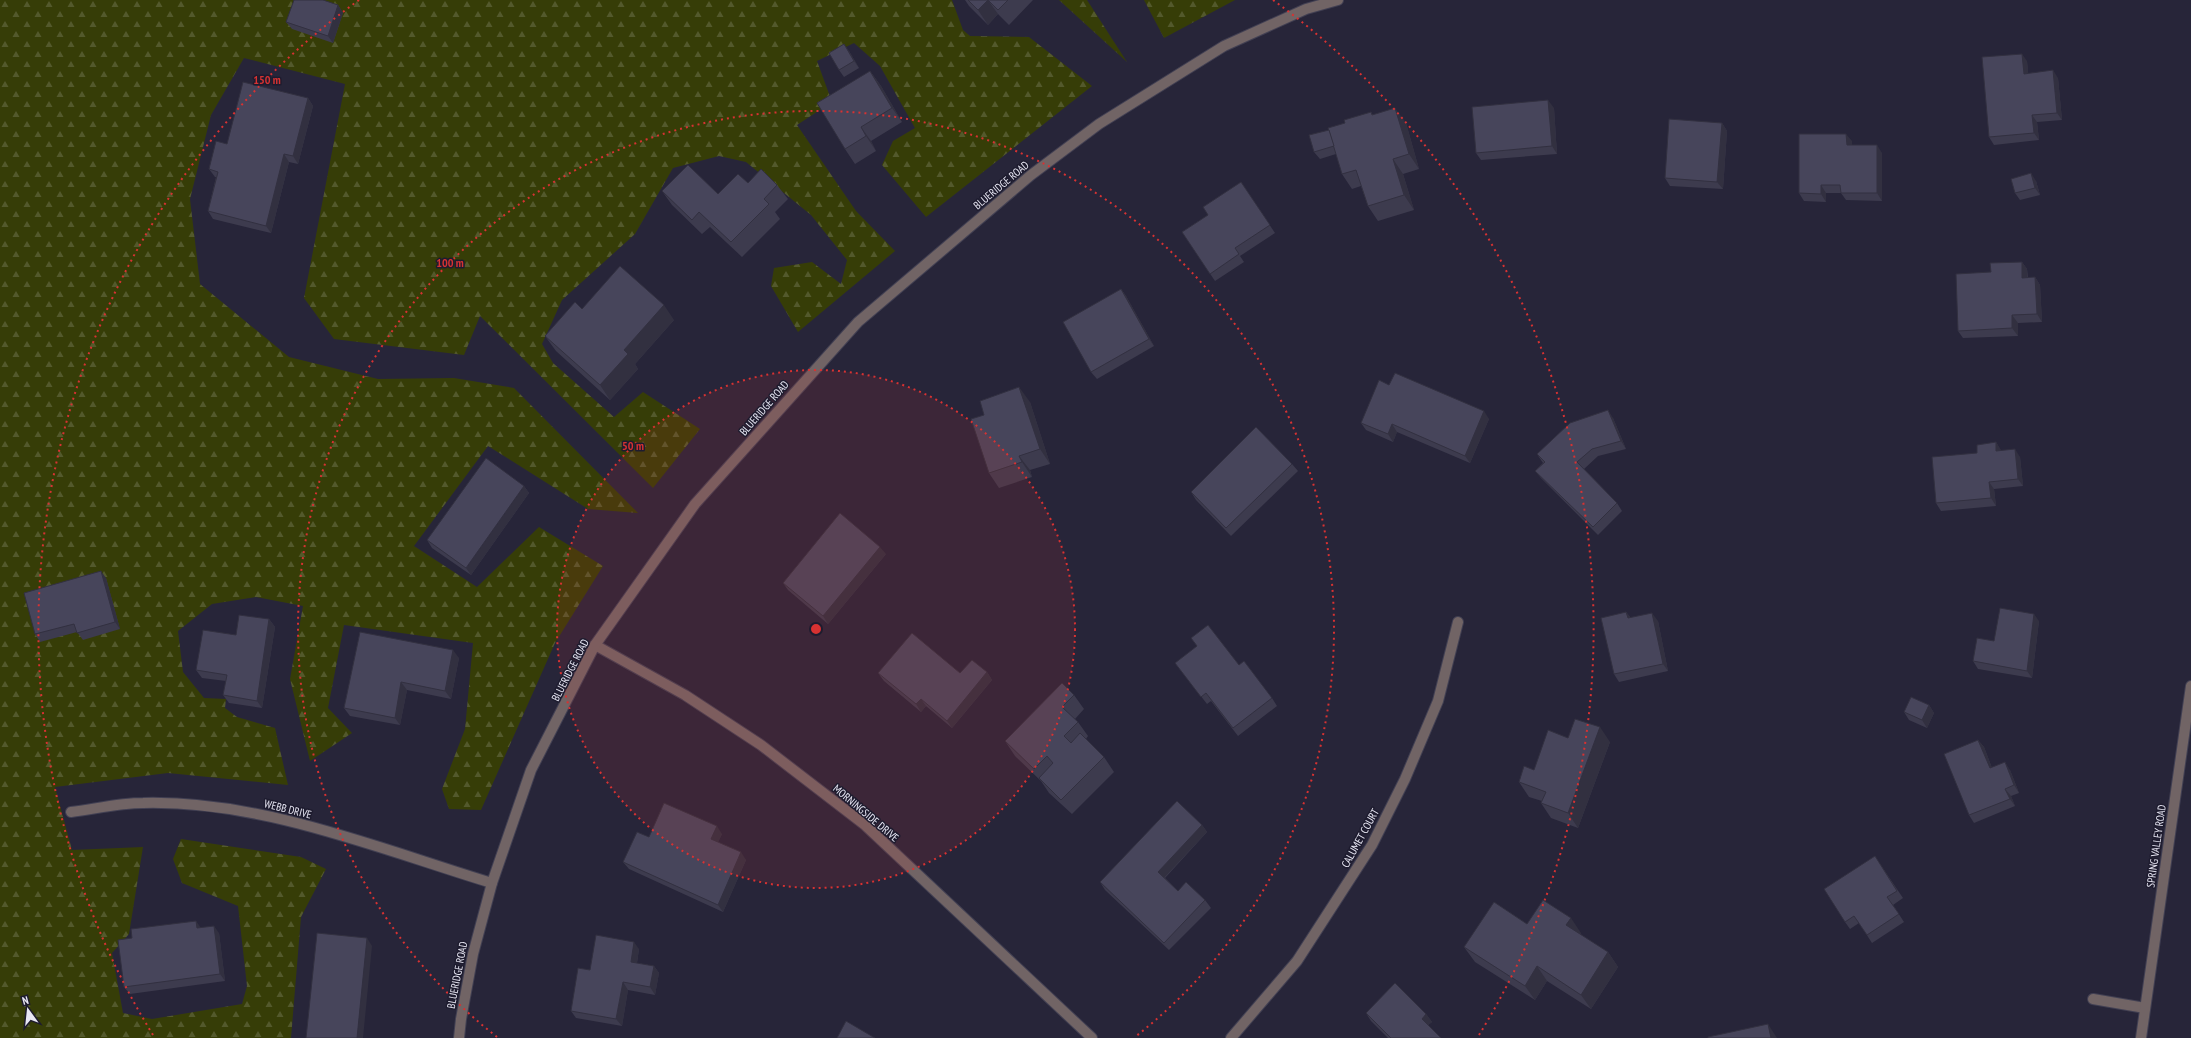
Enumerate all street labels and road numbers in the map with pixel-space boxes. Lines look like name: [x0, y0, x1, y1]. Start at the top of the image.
street label: BLUERIDGE ROAD: [970, 158, 1032, 212]
street label: BLUERIDGE ROAD: [736, 378, 792, 438]
street label: BLUERIDGE ROAD: [548, 636, 592, 703]
street label: MORNINGSIDE DRIVE: [830, 781, 902, 845]
street label: WEBB DRIVE: [263, 796, 313, 822]
street label: SPRING VALLEY ROAD: [2143, 803, 2169, 888]
street label: CALUMET COURT: [1338, 806, 1382, 870]
street label: BLUERIDGE ROAD: [444, 940, 470, 1010]

